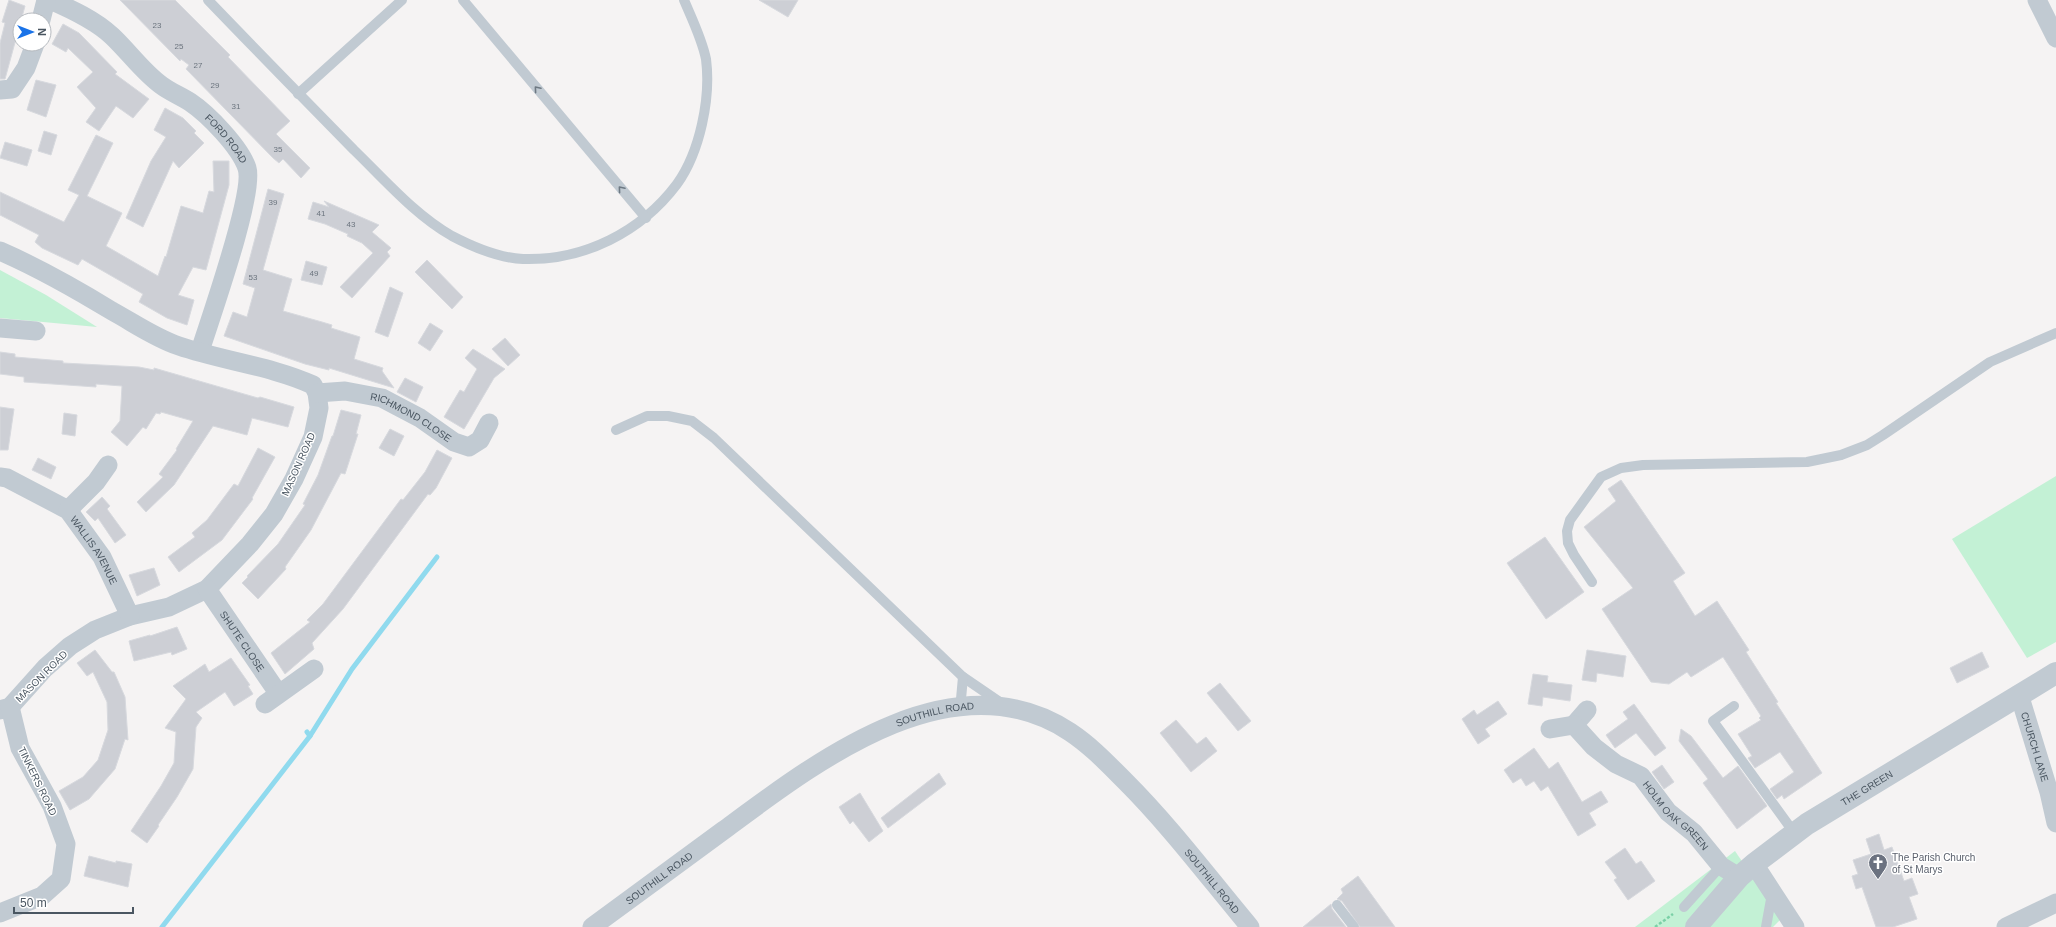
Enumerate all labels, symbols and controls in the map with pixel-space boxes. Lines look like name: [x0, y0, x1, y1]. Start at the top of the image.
north arrow: [12, 12, 52, 52]
house number: 23: [153, 21, 162, 30]
text: N: [36, 28, 48, 36]
house number: 25: [175, 42, 184, 51]
house number: 27: [194, 61, 203, 70]
house number: 29: [211, 81, 220, 90]
one-way arrow: [535, 86, 542, 93]
house number: 31: [232, 102, 241, 111]
street label: FORD ROAD: [203, 112, 249, 165]
house number: 35: [274, 145, 283, 154]
one-way arrow: [618, 186, 625, 193]
house number: 39: [269, 198, 278, 207]
house number: 41: [317, 209, 326, 218]
house number: 43: [347, 220, 356, 229]
house number: 49: [310, 269, 319, 278]
house number: 53: [249, 273, 258, 282]
street label: RICHMOND CLOSE: [369, 391, 454, 445]
street label: MASON ROAD: [280, 431, 317, 498]
street label: WALLIS AVENUE: [68, 514, 119, 587]
street label: SHUTE CLOSE: [218, 609, 267, 674]
street label: MASON ROAD: [13, 648, 69, 704]
street label: SOUTHILL ROAD: [894, 700, 974, 729]
street label: CHURCH LANE: [2019, 711, 2051, 783]
street label: TINKERS ROAD: [16, 745, 59, 817]
street label: THE GREEN: [1839, 768, 1895, 808]
street label: HOLM OAK GREEN: [1641, 779, 1711, 852]
street label: SOUTHILL ROAD: [1182, 847, 1242, 916]
street label: SOUTHILL ROAD: [624, 850, 695, 907]
church icon: The Parish Church of St Marys: [1867, 852, 1889, 880]
place label: The Parish Church of St Marys: [1892, 852, 1975, 875]
scale bar: [14, 889, 133, 915]
text: 50 m: [20, 896, 47, 910]

